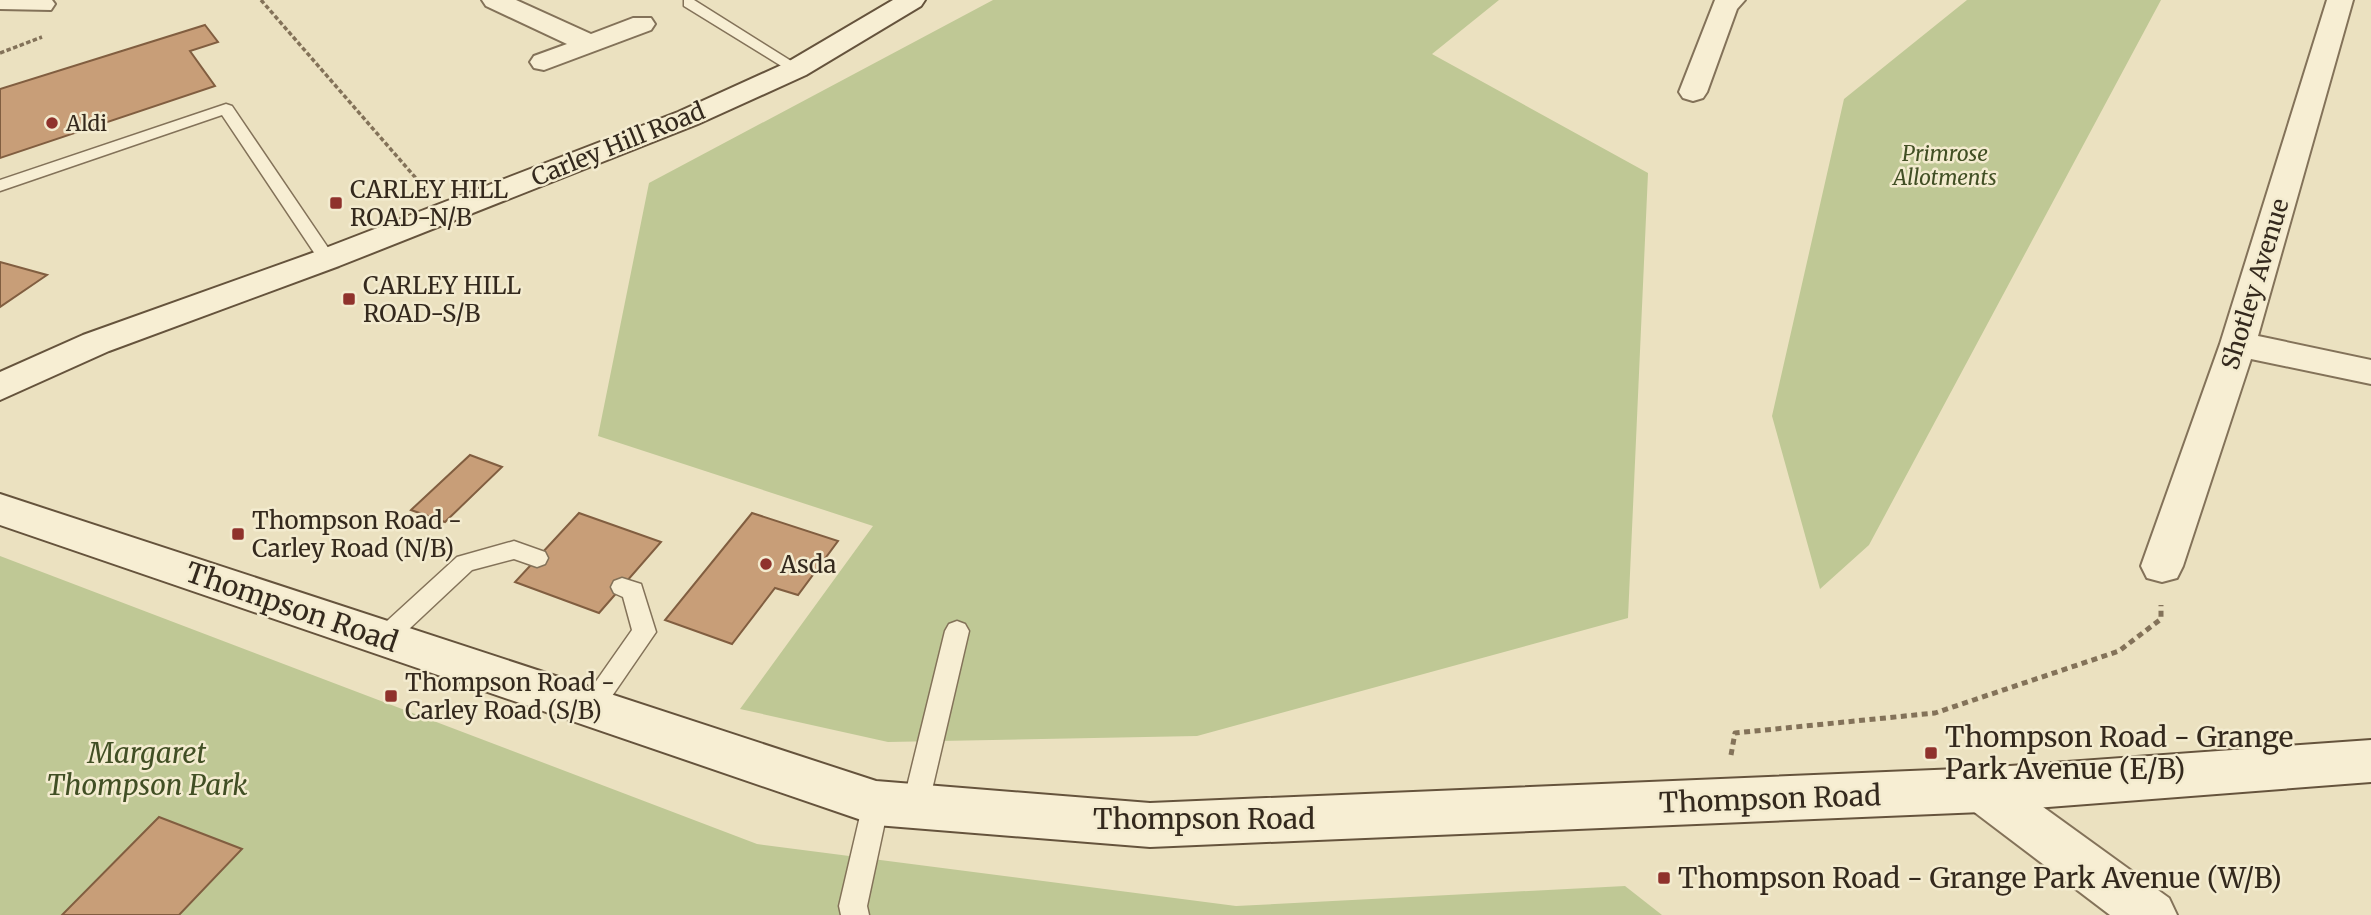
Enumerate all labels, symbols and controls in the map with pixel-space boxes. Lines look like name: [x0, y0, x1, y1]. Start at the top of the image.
street label: Carley Hill Road: [527, 95, 709, 193]
place label: Aldi: [65, 110, 107, 137]
marker: Aldi: [44, 115, 60, 131]
park label: Primrose Allotments: [1891, 140, 1997, 191]
place label: CARLEY HILL ROAD-N/B: [350, 174, 508, 233]
marker: CARLEY HILL ROAD-N/B: [328, 195, 344, 211]
street label: Shotley Avenue: [2214, 195, 2296, 373]
place label: CARLEY HILL ROAD-S/B: [363, 270, 521, 329]
marker: CARLEY HILL ROAD-S/B: [341, 291, 357, 307]
place label: Thompson Road - Carley Road (N/B): [252, 505, 462, 564]
marker: Thompson Road - Carley Road (N/B): [230, 526, 246, 542]
place label: Asda: [779, 549, 837, 580]
street label: Thompson Road: [181, 554, 403, 660]
marker: Asda: [758, 556, 774, 572]
place label: Thompson Road - Carley Road (S/B): [405, 667, 615, 726]
marker: Thompson Road - Carley Road (S/B): [383, 688, 399, 704]
place label: Thompson Road - Grange Park Avenue (E/B): [1945, 719, 2293, 787]
park label: Margaret Thompson Park: [47, 735, 247, 803]
marker: Thompson Road - Grange Park Avenue (E/B): [1923, 745, 1939, 761]
street label: Thompson Road: [1658, 777, 1882, 821]
street label: Thompson Road: [1093, 801, 1315, 837]
place label: Thompson Road - Grange Park Avenue (W/B): [1678, 860, 2282, 896]
marker: Thompson Road - Grange Park Avenue (W/B): [1656, 870, 1672, 886]

